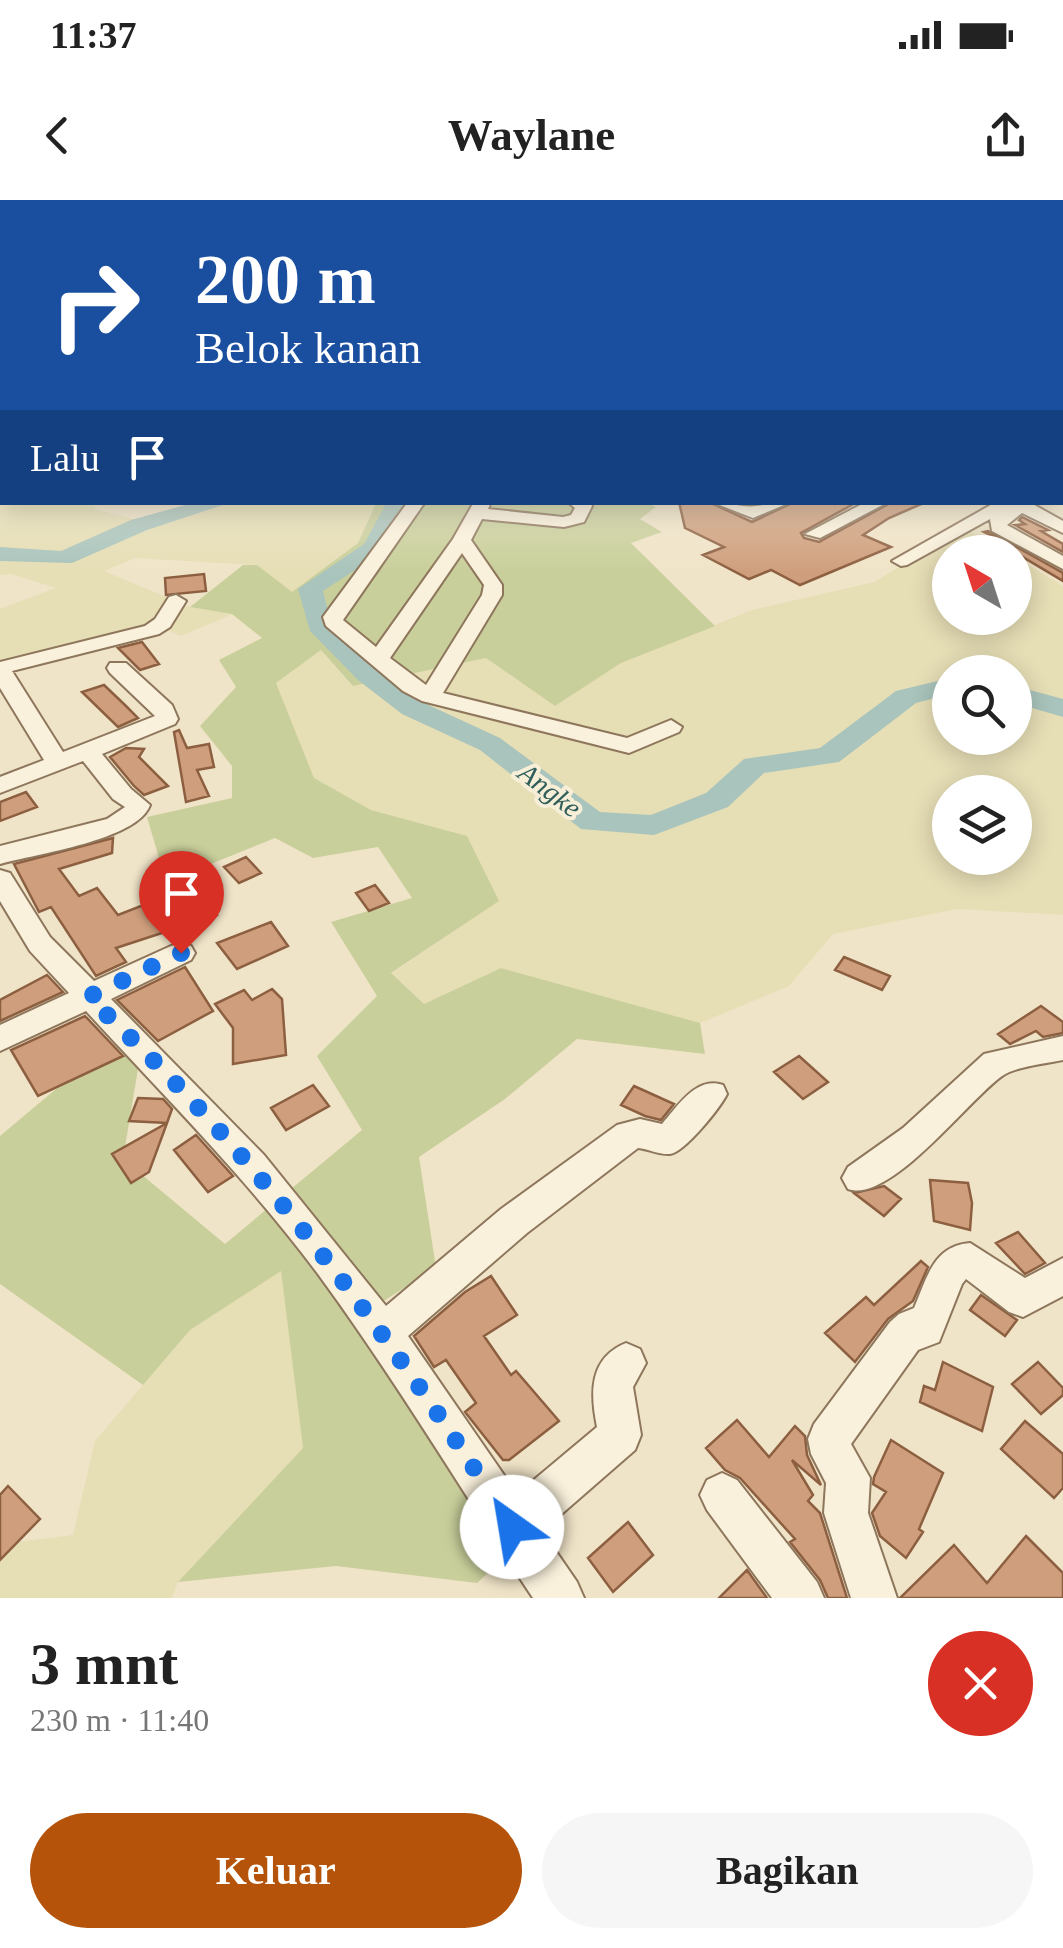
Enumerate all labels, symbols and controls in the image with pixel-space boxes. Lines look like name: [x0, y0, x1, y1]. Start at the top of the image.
text: 11:37: [50, 14, 137, 56]
icon: back: [30, 108, 85, 163]
icon: share: [978, 108, 1033, 163]
text: Waylane: [448, 110, 615, 160]
icon: right: [30, 240, 160, 370]
text: 200 m: [195, 241, 376, 318]
text: Belok kanan: [195, 323, 421, 373]
icon: arrive: [120, 430, 175, 485]
text: Lalu: [30, 437, 100, 479]
north arrow: [932, 535, 1032, 635]
map controls: [932, 535, 1032, 875]
button: search: [932, 655, 1032, 755]
water label: Angke: [511, 755, 587, 823]
button: layers: [932, 775, 1032, 875]
pin: [139, 851, 224, 954]
icon: arrive: [154, 866, 209, 921]
position arrow: [460, 1475, 564, 1579]
text: 3 mnt: [30, 1631, 178, 1697]
button: close: [928, 1631, 1033, 1736]
text: 230 m · 11:40: [30, 1702, 209, 1738]
button: Keluar: [30, 1813, 522, 1928]
button: Bagikan: [542, 1813, 1033, 1928]

